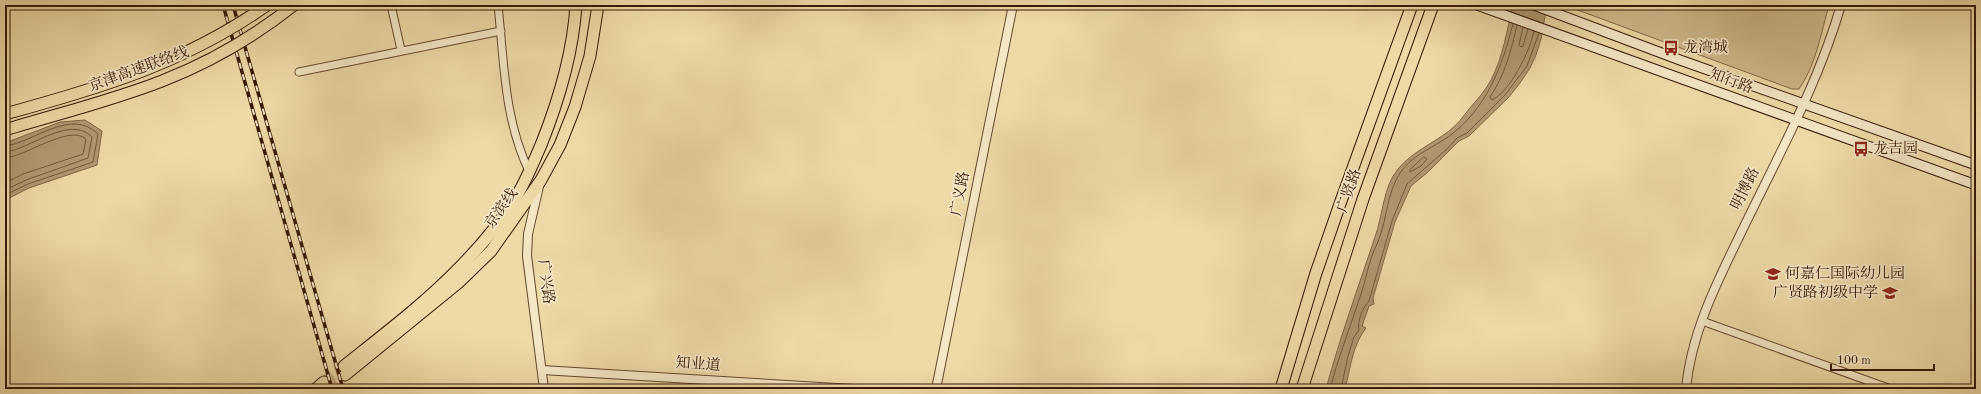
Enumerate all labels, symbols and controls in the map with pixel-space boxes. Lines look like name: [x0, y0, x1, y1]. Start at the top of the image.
bus stop icon: 龙湾城: [1662, 39, 1680, 57]
place label: 龙湾城: [1683, 39, 1728, 56]
street label: 京津高速联络线: [86, 43, 191, 95]
street label: 知行路: [1707, 65, 1755, 97]
bus stop icon: 龙吉园: [1852, 140, 1870, 158]
place label: 龙吉园: [1873, 140, 1918, 157]
street label: 明博路: [1728, 165, 1763, 213]
street label: 广贤路: [1334, 167, 1364, 215]
street label: 广义路: [947, 170, 973, 218]
street label: 京滨线: [481, 185, 521, 232]
street label: 广兴路: [535, 259, 557, 305]
school or university icon: 何嘉仁国际幼儿园: [1764, 265, 1782, 283]
place label: 何嘉仁国际幼儿园: [1785, 265, 1905, 282]
place label: 广贤路初级中学: [1773, 284, 1878, 301]
school or university icon: 广贤路初级中学: [1881, 284, 1899, 302]
scale bar: [1831, 346, 1934, 372]
street label: 知业道: [675, 354, 721, 374]
text: 100 m: [1837, 355, 1871, 367]

